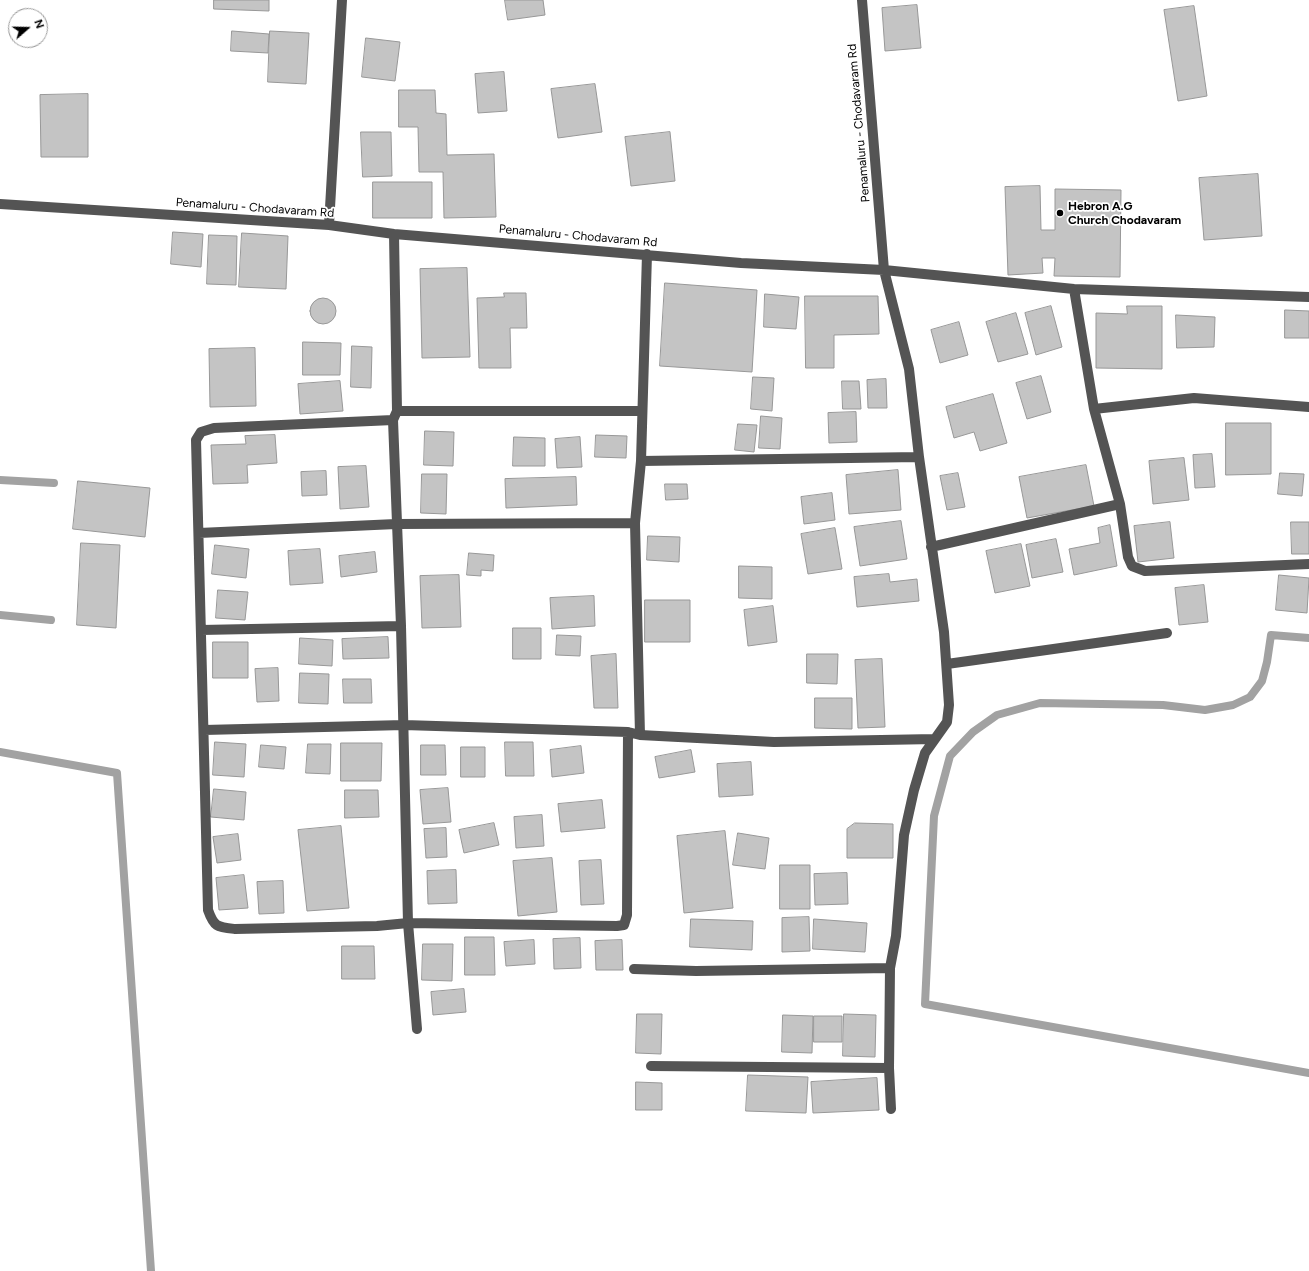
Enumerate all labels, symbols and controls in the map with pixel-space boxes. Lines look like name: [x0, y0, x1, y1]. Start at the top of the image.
north arrow: [8, 8, 48, 48]
text: N: [31, 18, 46, 30]
street label: Penamaluru - Chodavaram Rd: [845, 43, 873, 203]
street label: Penamaluru - Chodavaram Rd: [175, 195, 335, 221]
place label: Hebron A.G Church Chodavaram: [1068, 199, 1181, 227]
marker: Hebron A.G Church Chodavaram: [1055, 208, 1065, 218]
street label: Penamaluru - Chodavaram Rd: [498, 222, 658, 250]

